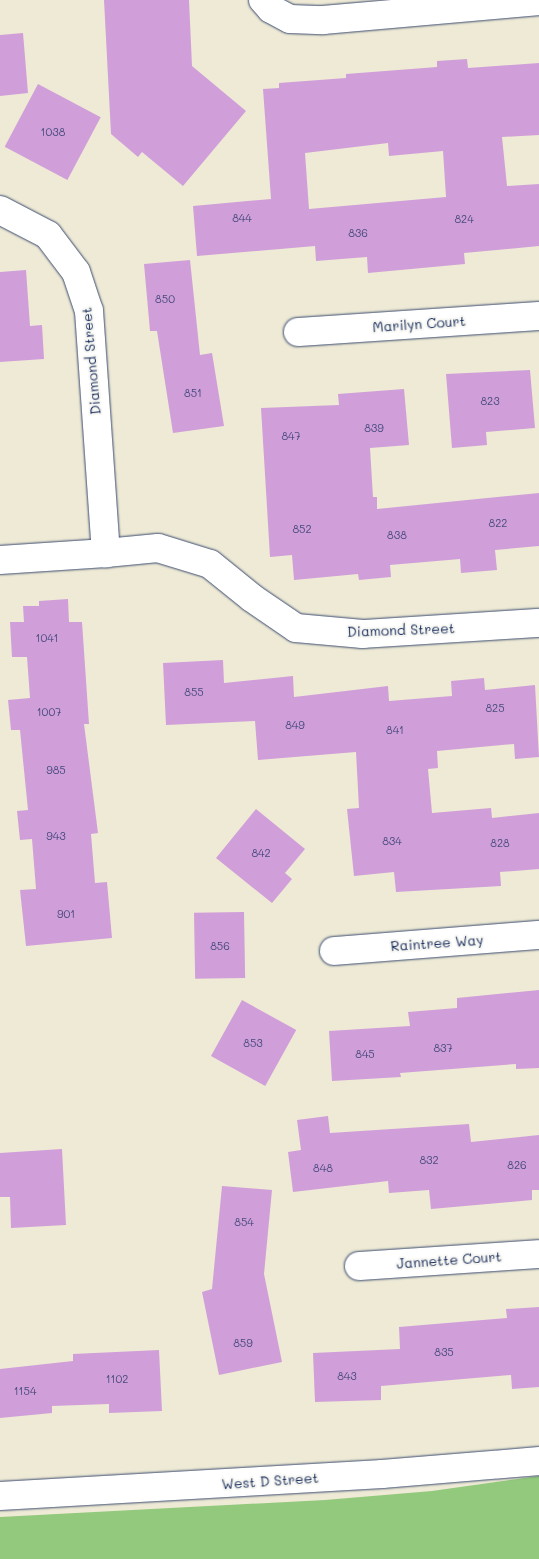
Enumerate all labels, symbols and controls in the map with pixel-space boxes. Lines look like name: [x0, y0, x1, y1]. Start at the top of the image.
house number: 1038: [41, 125, 65, 139]
house number: 844: [232, 211, 252, 225]
house number: 824: [454, 212, 474, 226]
house number: 836: [348, 226, 368, 240]
house number: 850: [155, 292, 175, 306]
street label: Diamond Street: [78, 307, 104, 415]
street label: Marilyn Court: [372, 312, 466, 336]
house number: 851: [184, 386, 202, 400]
house number: 823: [480, 394, 500, 408]
house number: 839: [364, 421, 384, 435]
house number: 847: [281, 429, 301, 443]
house number: 822: [489, 516, 507, 530]
house number: 852: [292, 522, 312, 536]
house number: 838: [387, 528, 407, 542]
street label: Diamond Street: [347, 620, 455, 640]
house number: 1041: [35, 631, 59, 645]
house number: 855: [184, 685, 204, 699]
house number: 825: [485, 701, 505, 715]
house number: 1007: [37, 705, 61, 719]
house number: 849: [285, 718, 305, 732]
house number: 841: [386, 723, 404, 737]
house number: 985: [46, 763, 66, 777]
house number: 943: [46, 829, 66, 843]
house number: 834: [382, 834, 402, 848]
house number: 828: [490, 836, 510, 850]
house number: 842: [251, 846, 271, 860]
house number: 901: [57, 907, 75, 921]
street label: Raintree Way: [390, 931, 484, 955]
house number: 856: [210, 939, 230, 953]
house number: 853: [243, 1036, 263, 1050]
house number: 837: [433, 1041, 453, 1055]
house number: 845: [355, 1047, 375, 1061]
house number: 832: [419, 1153, 439, 1167]
house number: 826: [507, 1158, 527, 1172]
house number: 848: [313, 1161, 333, 1175]
house number: 854: [234, 1215, 254, 1229]
street label: Jannette Court: [396, 1248, 502, 1272]
house number: 859: [233, 1336, 253, 1350]
house number: 835: [434, 1345, 454, 1359]
house number: 843: [337, 1369, 357, 1383]
house number: 1102: [106, 1372, 128, 1386]
house number: 1154: [14, 1384, 36, 1398]
street label: West D Street: [221, 1469, 319, 1493]

